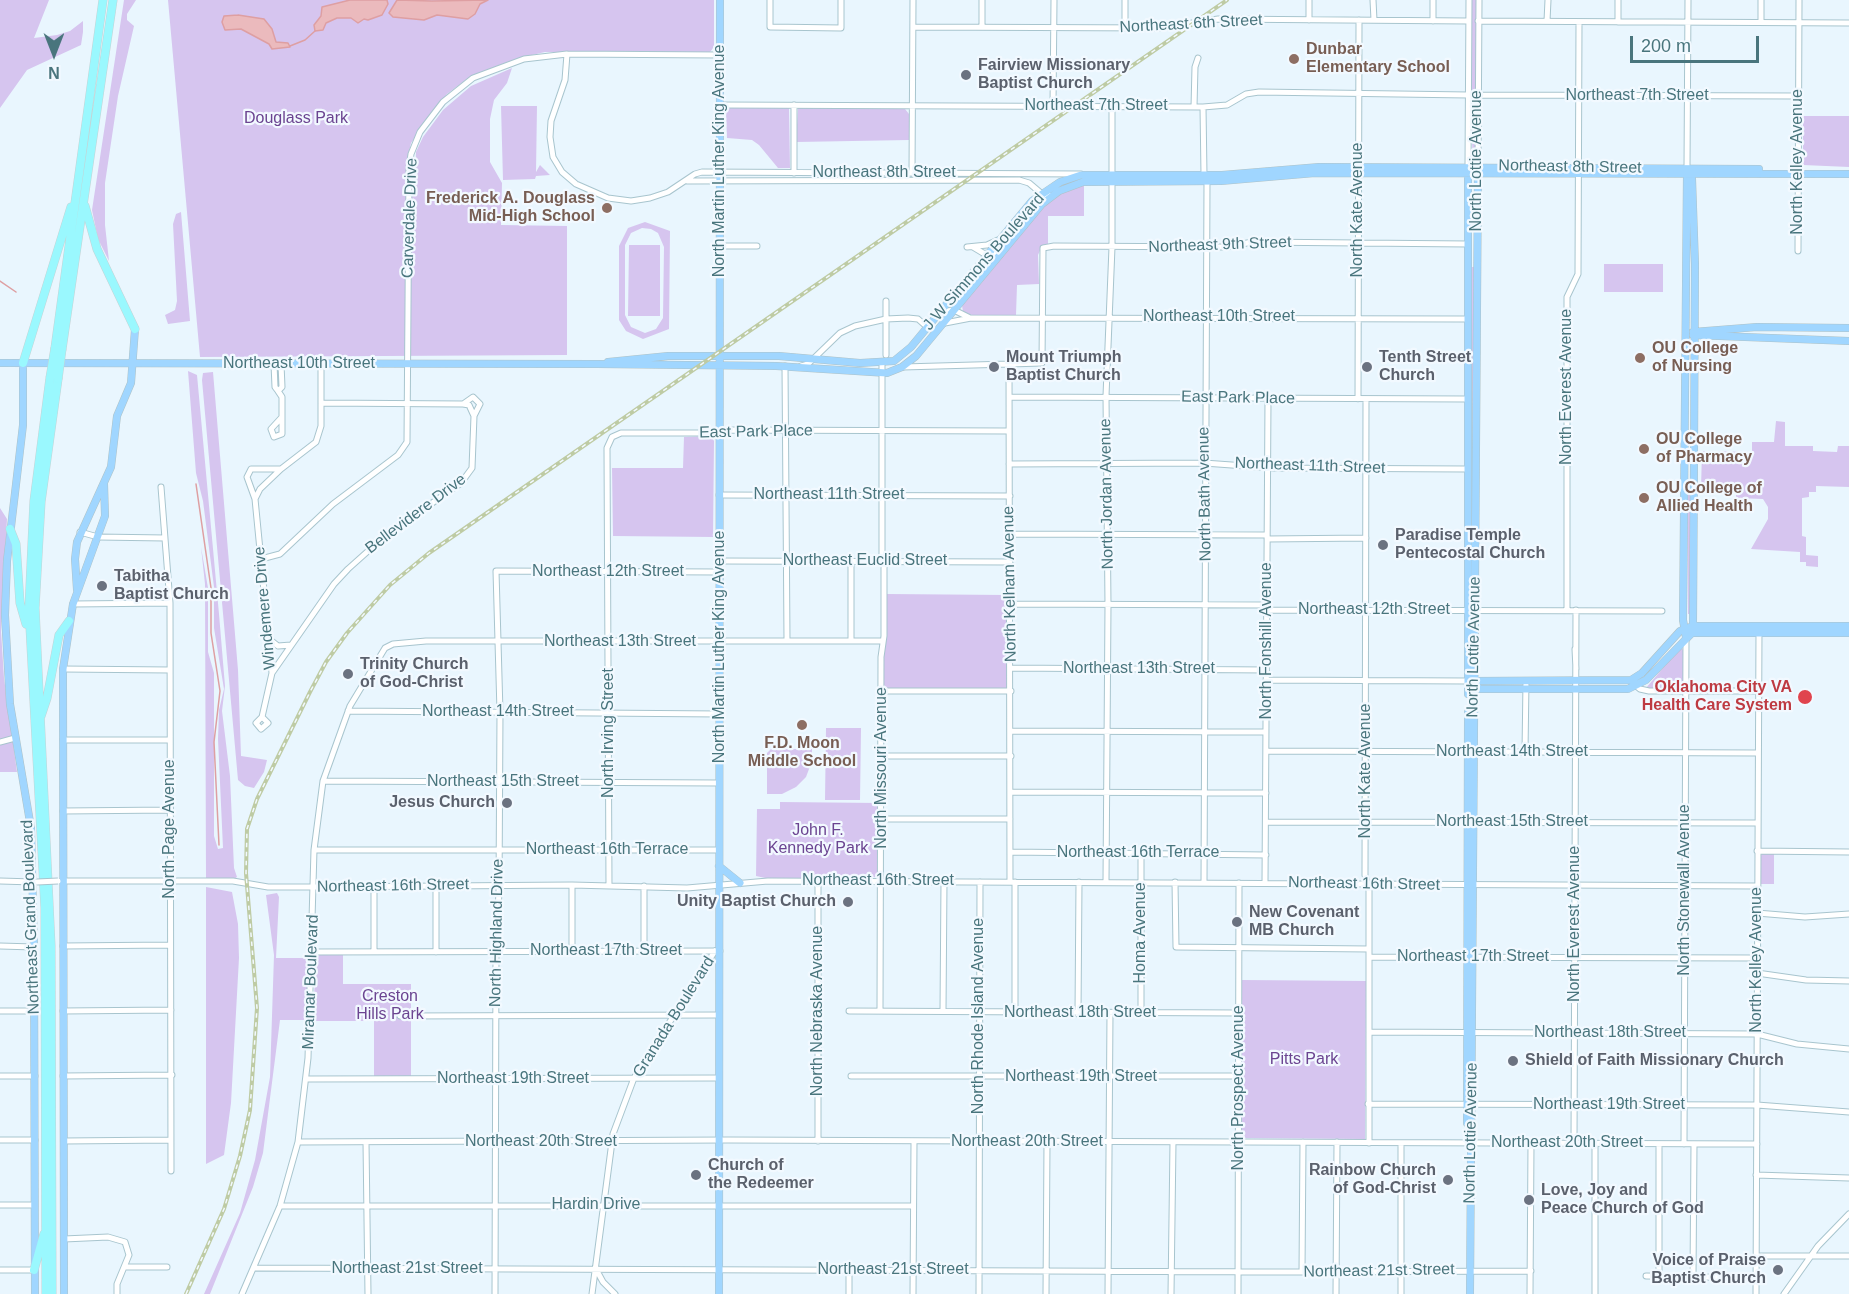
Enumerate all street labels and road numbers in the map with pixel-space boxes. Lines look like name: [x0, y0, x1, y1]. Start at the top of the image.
street label: Northeast 6th Street: [1119, 11, 1263, 37]
street label: North Martin Luther King Avenue: [710, 45, 730, 277]
street label: Northeast 7th Street: [1565, 86, 1709, 106]
street label: North Kelley Avenue: [1788, 89, 1808, 235]
street label: North Lottie Avenue: [1467, 90, 1487, 232]
street label: Northeast 7th Street: [1024, 96, 1168, 116]
street label: North Kate Avenue: [1348, 143, 1368, 277]
street label: Northeast 8th Street: [1498, 156, 1642, 178]
street label: Carverdale Drive: [398, 158, 422, 278]
street label: Northeast 8th Street: [812, 163, 956, 183]
street label: J W Simmons Boulevard: [919, 190, 1049, 334]
street label: Northeast 9th Street: [1148, 233, 1292, 257]
street label: Northeast 10th Street: [1143, 307, 1295, 327]
street label: North Everest Avenue: [1557, 309, 1577, 465]
street label: Northeast 10th Street: [223, 354, 375, 374]
street label: East Park Place: [1181, 387, 1295, 409]
street label: North Jordan Avenue: [1096, 418, 1118, 570]
street label: East Park Place: [699, 421, 813, 443]
street label: North Bath Avenue: [1194, 426, 1216, 562]
street label: Northeast 11th Street: [1234, 454, 1386, 478]
street label: Bellevidere Drive: [362, 470, 470, 558]
street label: Northeast 11th Street: [754, 485, 904, 505]
street label: North Kelham Avenue: [999, 506, 1021, 662]
street label: North Martin Luther King Avenue: [710, 531, 730, 763]
street label: Windemere Drive: [250, 546, 280, 670]
street label: Northeast Euclid Street: [783, 551, 947, 571]
street label: Northeast 12th Street: [532, 562, 684, 582]
street label: North Fonshill Avenue: [1257, 562, 1277, 720]
street label: North Lottie Avenue: [1463, 576, 1485, 718]
street label: Northeast 12th Street: [1298, 600, 1450, 620]
street label: Northeast 13th Street: [544, 632, 696, 652]
street label: Northeast 13th Street: [1063, 659, 1215, 679]
street label: North Irving Street: [599, 668, 619, 798]
street label: North Missouri Avenue: [872, 687, 892, 849]
street label: Northeast 14th Street: [422, 702, 574, 722]
street label: North Kate Avenue: [1356, 704, 1376, 838]
street label: Northeast 14th Street: [1436, 742, 1588, 762]
street label: North Page Avenue: [160, 759, 180, 899]
street label: Northeast 15th Street: [427, 772, 579, 792]
street label: North Stonewall Avenue: [1675, 804, 1695, 976]
street label: Northeast 15th Street: [1436, 812, 1588, 832]
street label: Northeast Grand Boulevard: [18, 819, 44, 1015]
street label: Northeast 16th Terrace: [526, 840, 688, 860]
street label: Northeast 16th Terrace: [1057, 843, 1219, 863]
street label: North Everest Avenue: [1565, 846, 1585, 1002]
street label: North Highland Drive: [486, 859, 508, 1007]
street label: Northeast 16th Street: [802, 871, 954, 891]
street label: Northeast 16th Street: [1288, 873, 1440, 895]
street label: Northeast 16th Street: [317, 875, 469, 897]
street label: Homa Avenue: [1131, 882, 1151, 984]
street label: North Kelley Avenue: [1747, 887, 1767, 1033]
street label: Miramar Boulevard: [299, 914, 323, 1050]
street label: North Rhode Island Avenue: [969, 918, 989, 1114]
street label: North Nebraska Avenue: [808, 926, 828, 1096]
street label: Northeast 17th Street: [530, 941, 682, 961]
street label: Northeast 17th Street: [1397, 947, 1549, 967]
street label: Granada Boulevard: [629, 953, 719, 1081]
street label: Northeast 18th Street: [1004, 1003, 1156, 1023]
street label: North Prospect Avenue: [1229, 1005, 1249, 1171]
street label: Northeast 18th Street: [1534, 1023, 1686, 1043]
street label: North Lottie Avenue: [1460, 1062, 1482, 1204]
street label: Northeast 19th Street: [1005, 1067, 1157, 1087]
street label: Northeast 19th Street: [437, 1069, 589, 1089]
street label: Northeast 19th Street: [1533, 1095, 1685, 1115]
street label: Northeast 20th Street: [465, 1132, 617, 1152]
street label: Northeast 20th Street: [951, 1132, 1103, 1152]
street label: Northeast 20th Street: [1491, 1133, 1643, 1153]
street label: Hardin Drive: [552, 1195, 640, 1215]
street label: Northeast 21st Street: [331, 1259, 483, 1279]
street label: Northeast 21st Street: [817, 1260, 969, 1280]
street label: Northeast 21st Street: [1303, 1260, 1455, 1282]

